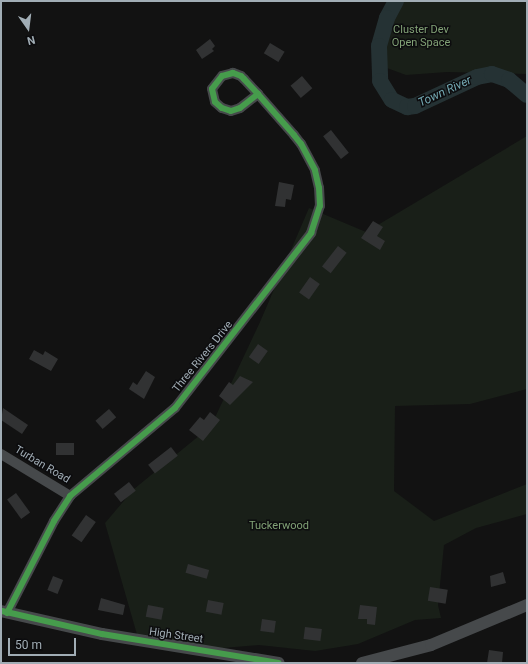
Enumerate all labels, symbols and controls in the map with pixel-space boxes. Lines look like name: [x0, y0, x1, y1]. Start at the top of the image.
north arrow: [8, 8, 48, 48]
park label: Cluster Dev Open Space: [392, 24, 450, 50]
text: N: [26, 33, 36, 47]
water label: Town River: [416, 73, 474, 111]
street label: Three Rivers Drive: [170, 319, 236, 395]
street label: Turban Road: [12, 443, 72, 487]
park label: Tuckerwood: [249, 519, 309, 533]
street label: High Street: [148, 626, 204, 646]
scale bar: [10, 630, 78, 656]
text: 50 m: [15, 638, 42, 652]

